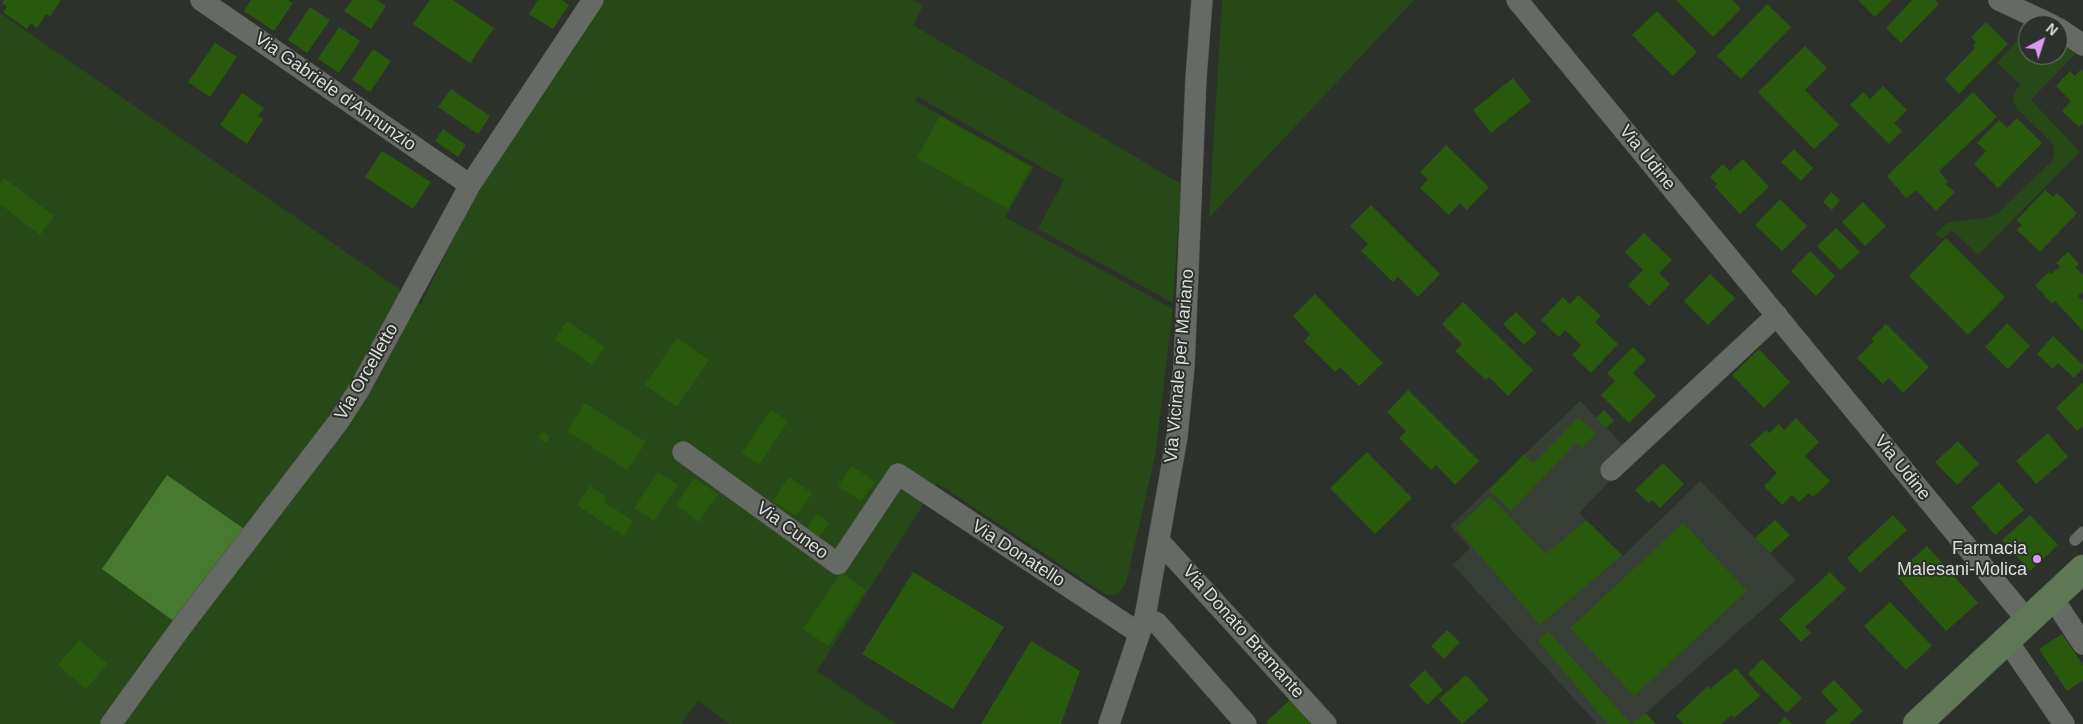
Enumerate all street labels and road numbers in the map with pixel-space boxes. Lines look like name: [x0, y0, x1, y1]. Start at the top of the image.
street label: Via Gabriele d'Annunzio: [250, 28, 420, 156]
street label: Via Udine: [1614, 121, 1680, 195]
street label: Via Vicinale per Mariano: [1161, 268, 1199, 464]
street label: Via Orcelletto: [331, 320, 403, 424]
street label: Via Udine: [1869, 431, 1935, 505]
street label: Via Cuneo: [752, 498, 832, 564]
street label: Via Donatello: [967, 516, 1069, 592]
street label: Via Donato Bramante: [1178, 561, 1308, 703]

